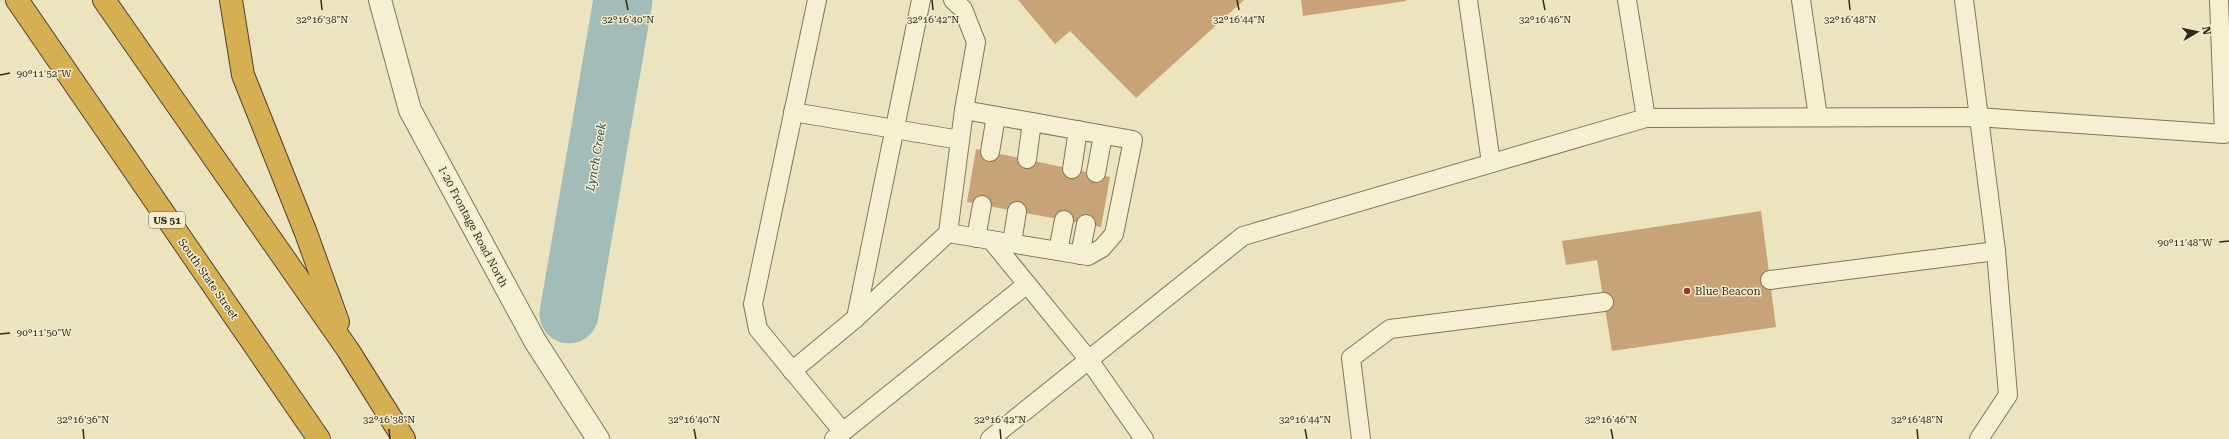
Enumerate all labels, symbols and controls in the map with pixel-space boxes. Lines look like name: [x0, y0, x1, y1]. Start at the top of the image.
north arrow: [2177, 12, 2217, 52]
text: 32°16'38"N: [296, 14, 348, 25]
text: 32°16'40"N: [602, 14, 654, 25]
text: 32°16'42"N: [907, 14, 959, 25]
text: 32°16'44"N: [1213, 14, 1265, 25]
text: 32°16'46"N: [1519, 14, 1571, 25]
text: 32°16'48"N: [1824, 14, 1876, 25]
text: N: [2199, 25, 2214, 36]
text: 90°11'52"W: [17, 68, 72, 79]
water label: Lynch Creek: [583, 121, 609, 193]
street label: I-20 Frontage Road North: [436, 164, 510, 290]
road number: US 51: [149, 212, 185, 228]
street label: South State Street: [175, 236, 241, 322]
text: 90°11'48"W: [2158, 237, 2213, 248]
place label: Blue Beacon: [1695, 285, 1761, 298]
marker: Blue Beacon: [1682, 286, 1692, 296]
text: 90°11'50"W: [17, 327, 72, 338]
text: 32°16'36"N: [57, 414, 109, 425]
text: 32°16'38"N: [363, 414, 415, 425]
text: 32°16'40"N: [668, 414, 720, 425]
text: 32°16'42"N: [974, 414, 1026, 425]
text: 32°16'44"N: [1279, 414, 1331, 425]
text: 32°16'46"N: [1585, 414, 1637, 425]
text: 32°16'48"N: [1891, 414, 1943, 425]

